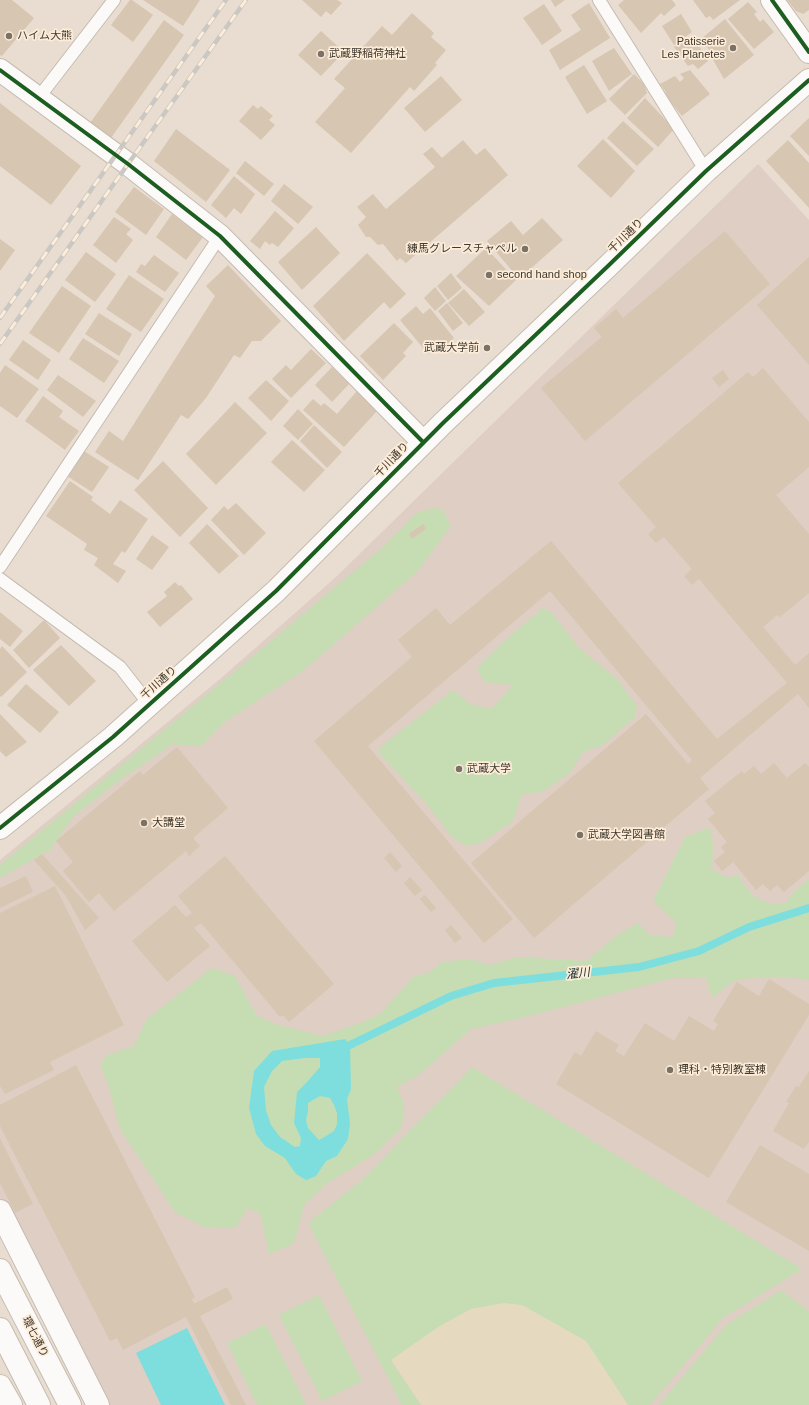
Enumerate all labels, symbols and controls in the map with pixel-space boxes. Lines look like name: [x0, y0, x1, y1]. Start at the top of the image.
place label: ハイム大熊: [17, 29, 72, 43]
marker: ハイム大熊: [4, 31, 14, 41]
place label: Patisserie Les Planetes: [661, 35, 725, 61]
marker: Patisserie Les Planetes: [728, 43, 738, 53]
place label: 武蔵野稲荷神社: [329, 47, 406, 61]
marker: 武蔵野稲荷神社: [316, 49, 326, 59]
street label: 千川通り: [606, 216, 646, 256]
place label: 練馬グレースチャペル: [407, 242, 517, 256]
marker: 練馬グレースチャペル: [520, 244, 530, 254]
place label: second hand shop: [497, 268, 587, 282]
marker: second hand shop: [484, 270, 494, 280]
place label: 武蔵大学前: [424, 341, 479, 355]
marker: 武蔵大学前: [482, 343, 492, 353]
street label: 千川通り: [372, 440, 412, 480]
street label: 千川通り: [138, 663, 180, 703]
place label: 武蔵大学: [467, 762, 511, 776]
marker: 武蔵大学: [454, 764, 464, 774]
place label: 大講堂: [152, 816, 185, 830]
marker: 大講堂: [139, 818, 149, 828]
place label: 武蔵大学図書館: [588, 828, 665, 842]
marker: 武蔵大学図書館: [575, 830, 585, 840]
water label: 濯川: [565, 966, 591, 982]
place label: 理科・特別教室棟: [678, 1063, 766, 1077]
marker: 理科・特別教室棟: [665, 1065, 675, 1075]
street label: 環七通り: [19, 1314, 51, 1360]

